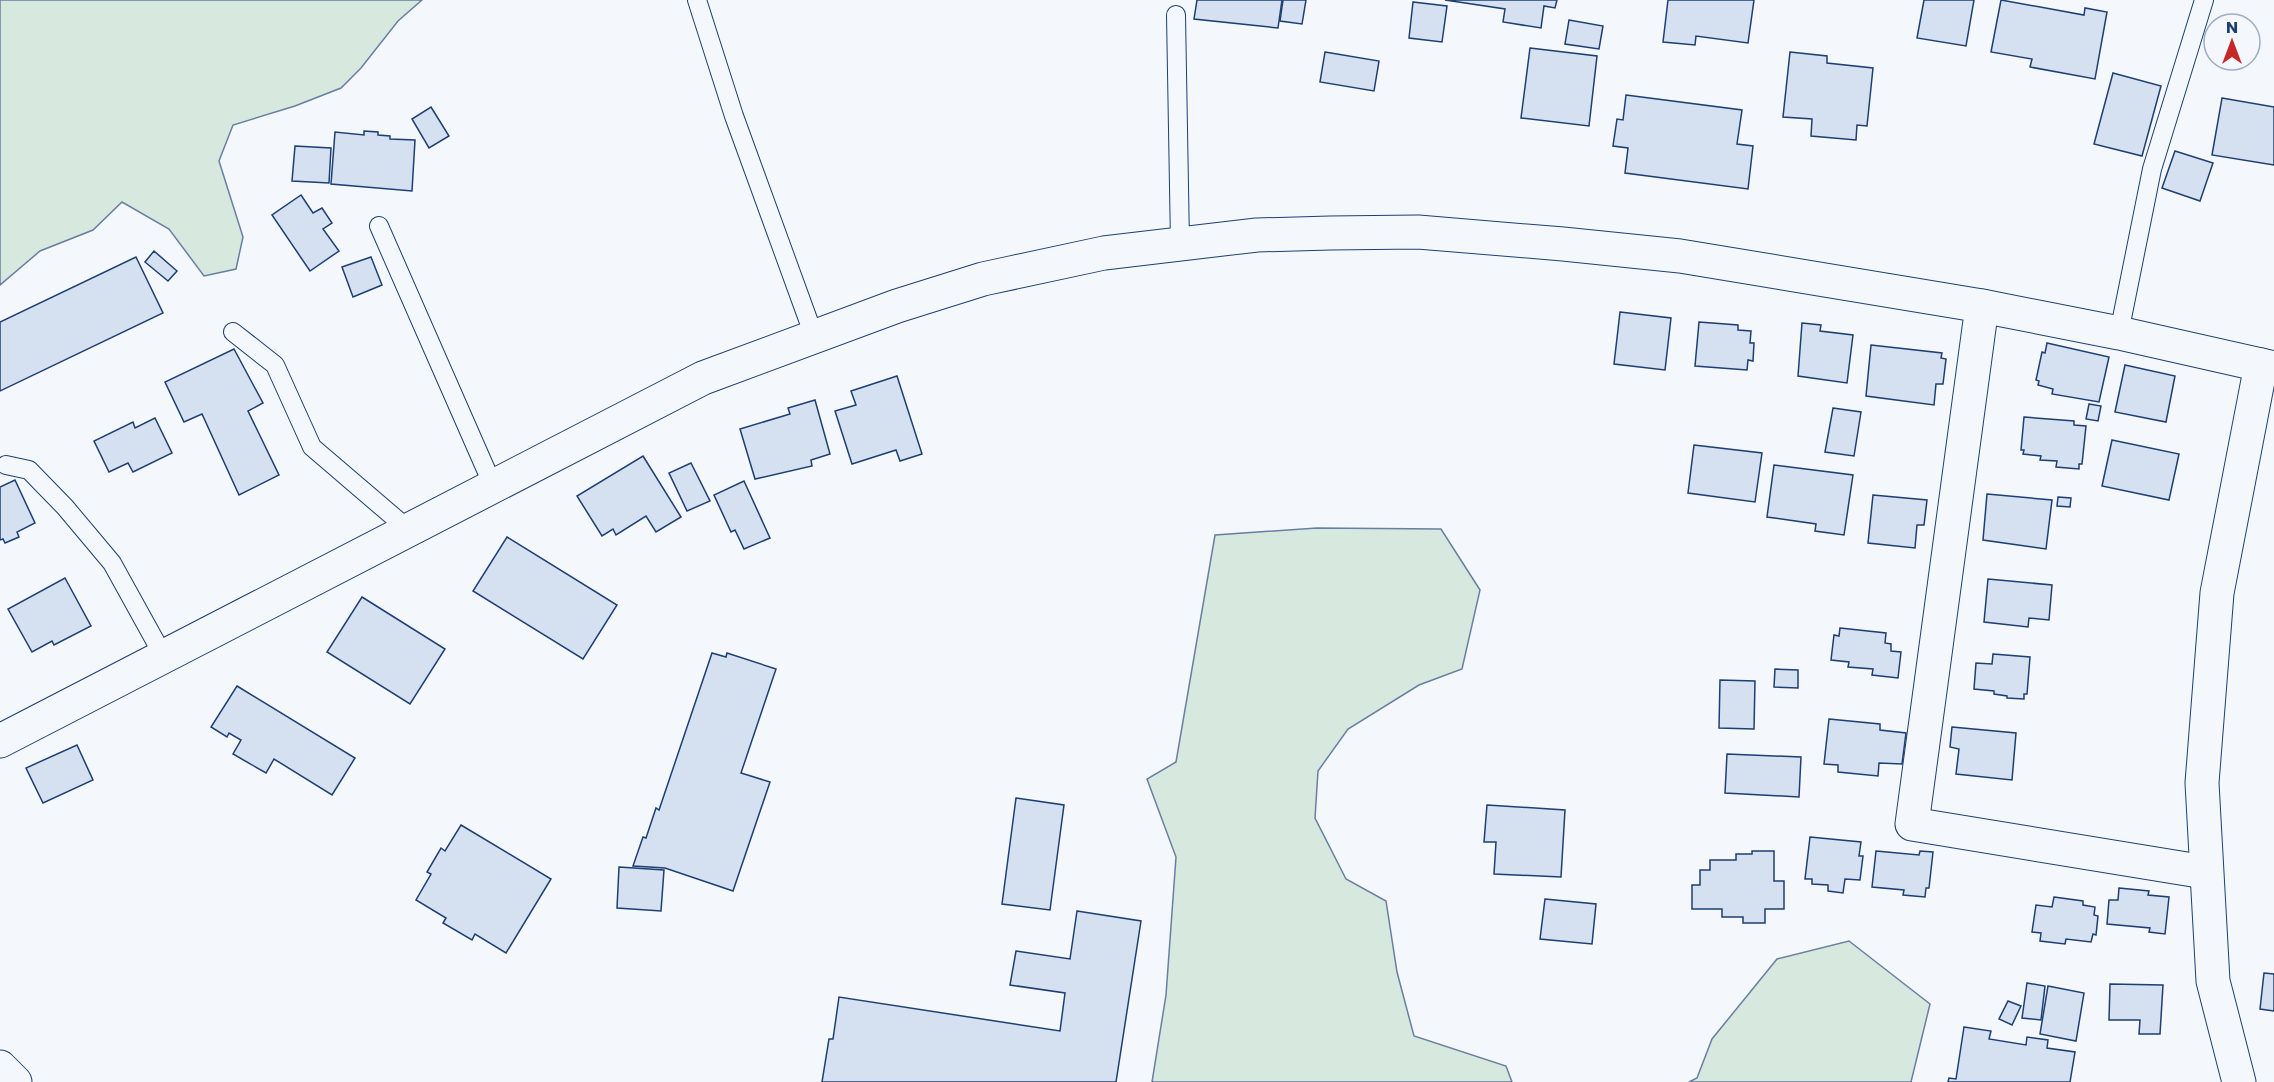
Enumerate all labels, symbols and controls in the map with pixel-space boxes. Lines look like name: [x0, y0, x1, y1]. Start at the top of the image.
north arrow: [2202, 12, 2262, 72]
text: N: [2226, 16, 2238, 39]

